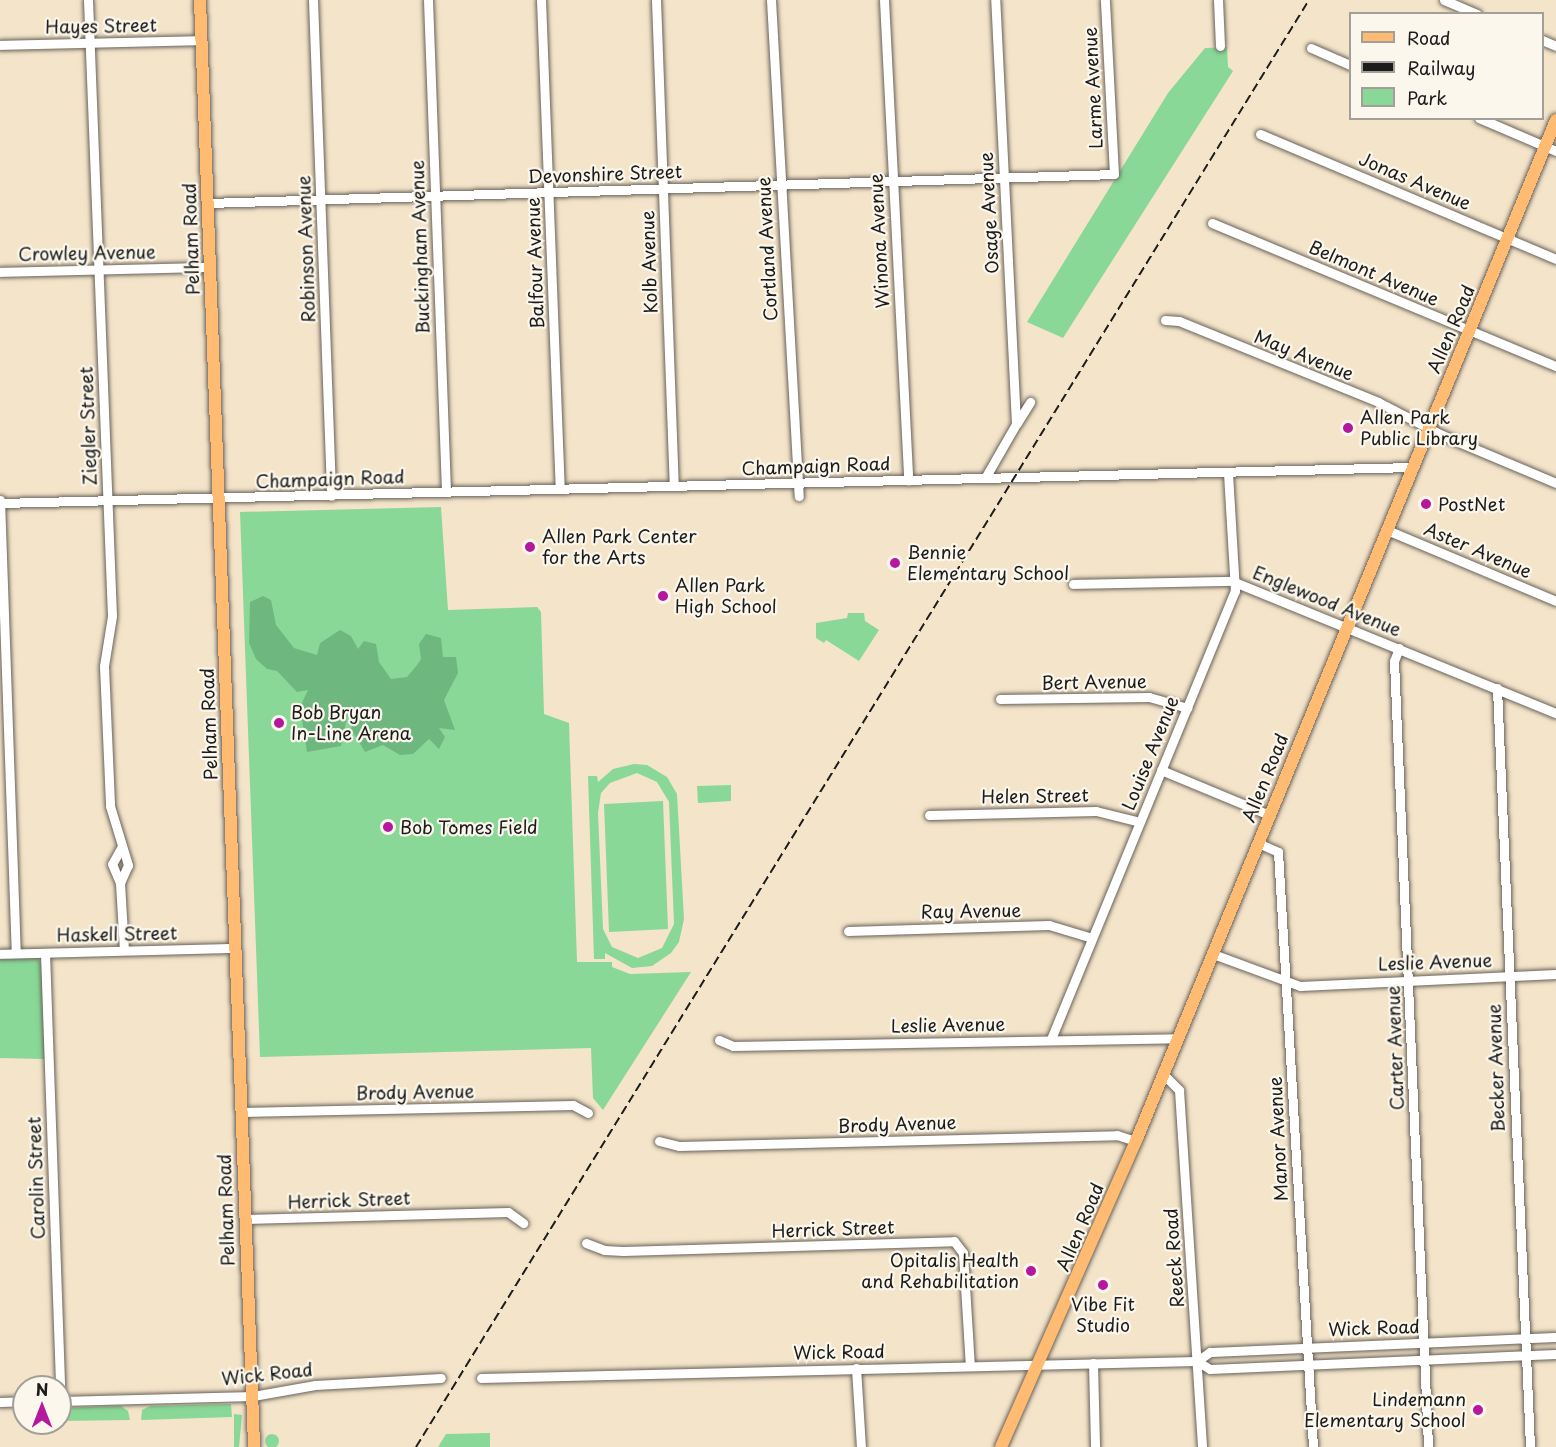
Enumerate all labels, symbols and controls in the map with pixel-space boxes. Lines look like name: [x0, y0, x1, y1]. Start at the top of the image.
legend: [1349, 12, 1544, 120]
street label: Hayes Street: [44, 14, 158, 38]
text: Road: [1407, 24, 1451, 51]
street label: Larme Avenue: [1079, 26, 1107, 150]
text: Railway: [1407, 54, 1475, 81]
text: Park: [1407, 84, 1447, 111]
street label: Jonas Avenue: [1357, 148, 1473, 214]
street label: Osage Avenue: [975, 152, 1003, 274]
street label: Buckingham Avenue: [406, 160, 434, 334]
street label: Devonshire Street: [527, 160, 683, 188]
street label: Winona Avenue: [865, 173, 893, 309]
street label: Robinson Avenue: [293, 176, 319, 322]
street label: Cortland Avenue: [752, 177, 782, 321]
street label: Pelham Road: [178, 182, 204, 296]
street label: Balfour Avenue: [522, 197, 548, 329]
street label: Kolb Avenue: [636, 210, 662, 314]
street label: Belmont Avenue: [1306, 236, 1442, 310]
street label: Crowley Avenue: [18, 241, 156, 265]
street label: Allen Road: [1423, 281, 1479, 377]
street label: May Avenue: [1251, 325, 1357, 385]
street label: Ziegler Street: [75, 366, 101, 486]
place label: Allen Park Public Library: [1360, 407, 1479, 450]
marker: Allen Park Public Library: [1341, 421, 1355, 435]
street label: Champaign Road: [742, 453, 890, 479]
street label: Champaign Road: [256, 466, 404, 492]
place label: PostNet: [1438, 493, 1505, 515]
marker: PostNet: [1419, 497, 1433, 511]
street label: Aster Avenue: [1421, 518, 1535, 582]
place label: Allen Park Center for the Arts: [542, 526, 699, 568]
marker: Allen Park Center for the Arts: [523, 540, 537, 554]
place label: Bennie Elementary School: [907, 542, 1069, 584]
marker: Bennie Elementary School: [888, 556, 902, 570]
street label: Englewood Avenue: [1249, 561, 1405, 641]
place label: Allen Park High School: [675, 575, 778, 618]
marker: Allen Park High School: [656, 589, 670, 603]
street label: Pelham Road: [196, 667, 222, 781]
street label: Bert Avenue: [1041, 670, 1147, 694]
street label: Louise Avenue: [1117, 693, 1183, 813]
place label: Bob Bryan In-Line Arena: [291, 702, 410, 744]
marker: Bob Bryan In-Line Arena: [272, 716, 286, 730]
street label: Allen Road: [1237, 730, 1293, 826]
street label: Helen Street: [980, 784, 1090, 808]
place label: Bob Tomes Field: [400, 816, 539, 838]
marker: Bob Tomes Field: [381, 820, 395, 834]
street label: Ray Avenue: [920, 899, 1022, 923]
street label: Haskell Street: [56, 922, 178, 946]
street label: Leslie Avenue: [1378, 949, 1492, 975]
street label: Carter Avenue: [1382, 985, 1408, 1111]
street label: Becker Avenue: [1483, 1004, 1509, 1132]
street label: Leslie Avenue: [891, 1013, 1005, 1037]
street label: Manor Avenue: [1264, 1076, 1292, 1202]
street label: Brody Avenue: [356, 1080, 474, 1104]
street label: Brody Avenue: [838, 1111, 956, 1137]
street label: Carolin Street: [23, 1116, 49, 1240]
street label: Pelham Road: [213, 1153, 239, 1267]
street label: Allen Road: [1052, 1179, 1108, 1275]
street label: Herrick Street: [287, 1187, 411, 1213]
street label: Reeck Road: [1160, 1207, 1188, 1309]
street label: Herrick Street: [771, 1216, 895, 1242]
place label: Opitalis Health and Rehabilitation: [862, 1250, 1019, 1292]
marker: Opitalis Health and Rehabilitation: [1024, 1264, 1038, 1278]
marker: Vibe Fit Studio: [1096, 1278, 1110, 1292]
place label: Vibe Fit Studio: [1070, 1294, 1136, 1336]
street label: Wick Road: [1327, 1316, 1421, 1340]
street label: Wick Road: [792, 1340, 886, 1364]
street label: Wick Road: [220, 1358, 314, 1390]
north arrow: [12, 1375, 72, 1435]
text: N: [36, 1377, 48, 1401]
place label: Lindemann Elementary School: [1304, 1389, 1466, 1432]
marker: Lindemann Elementary School: [1471, 1403, 1485, 1417]

